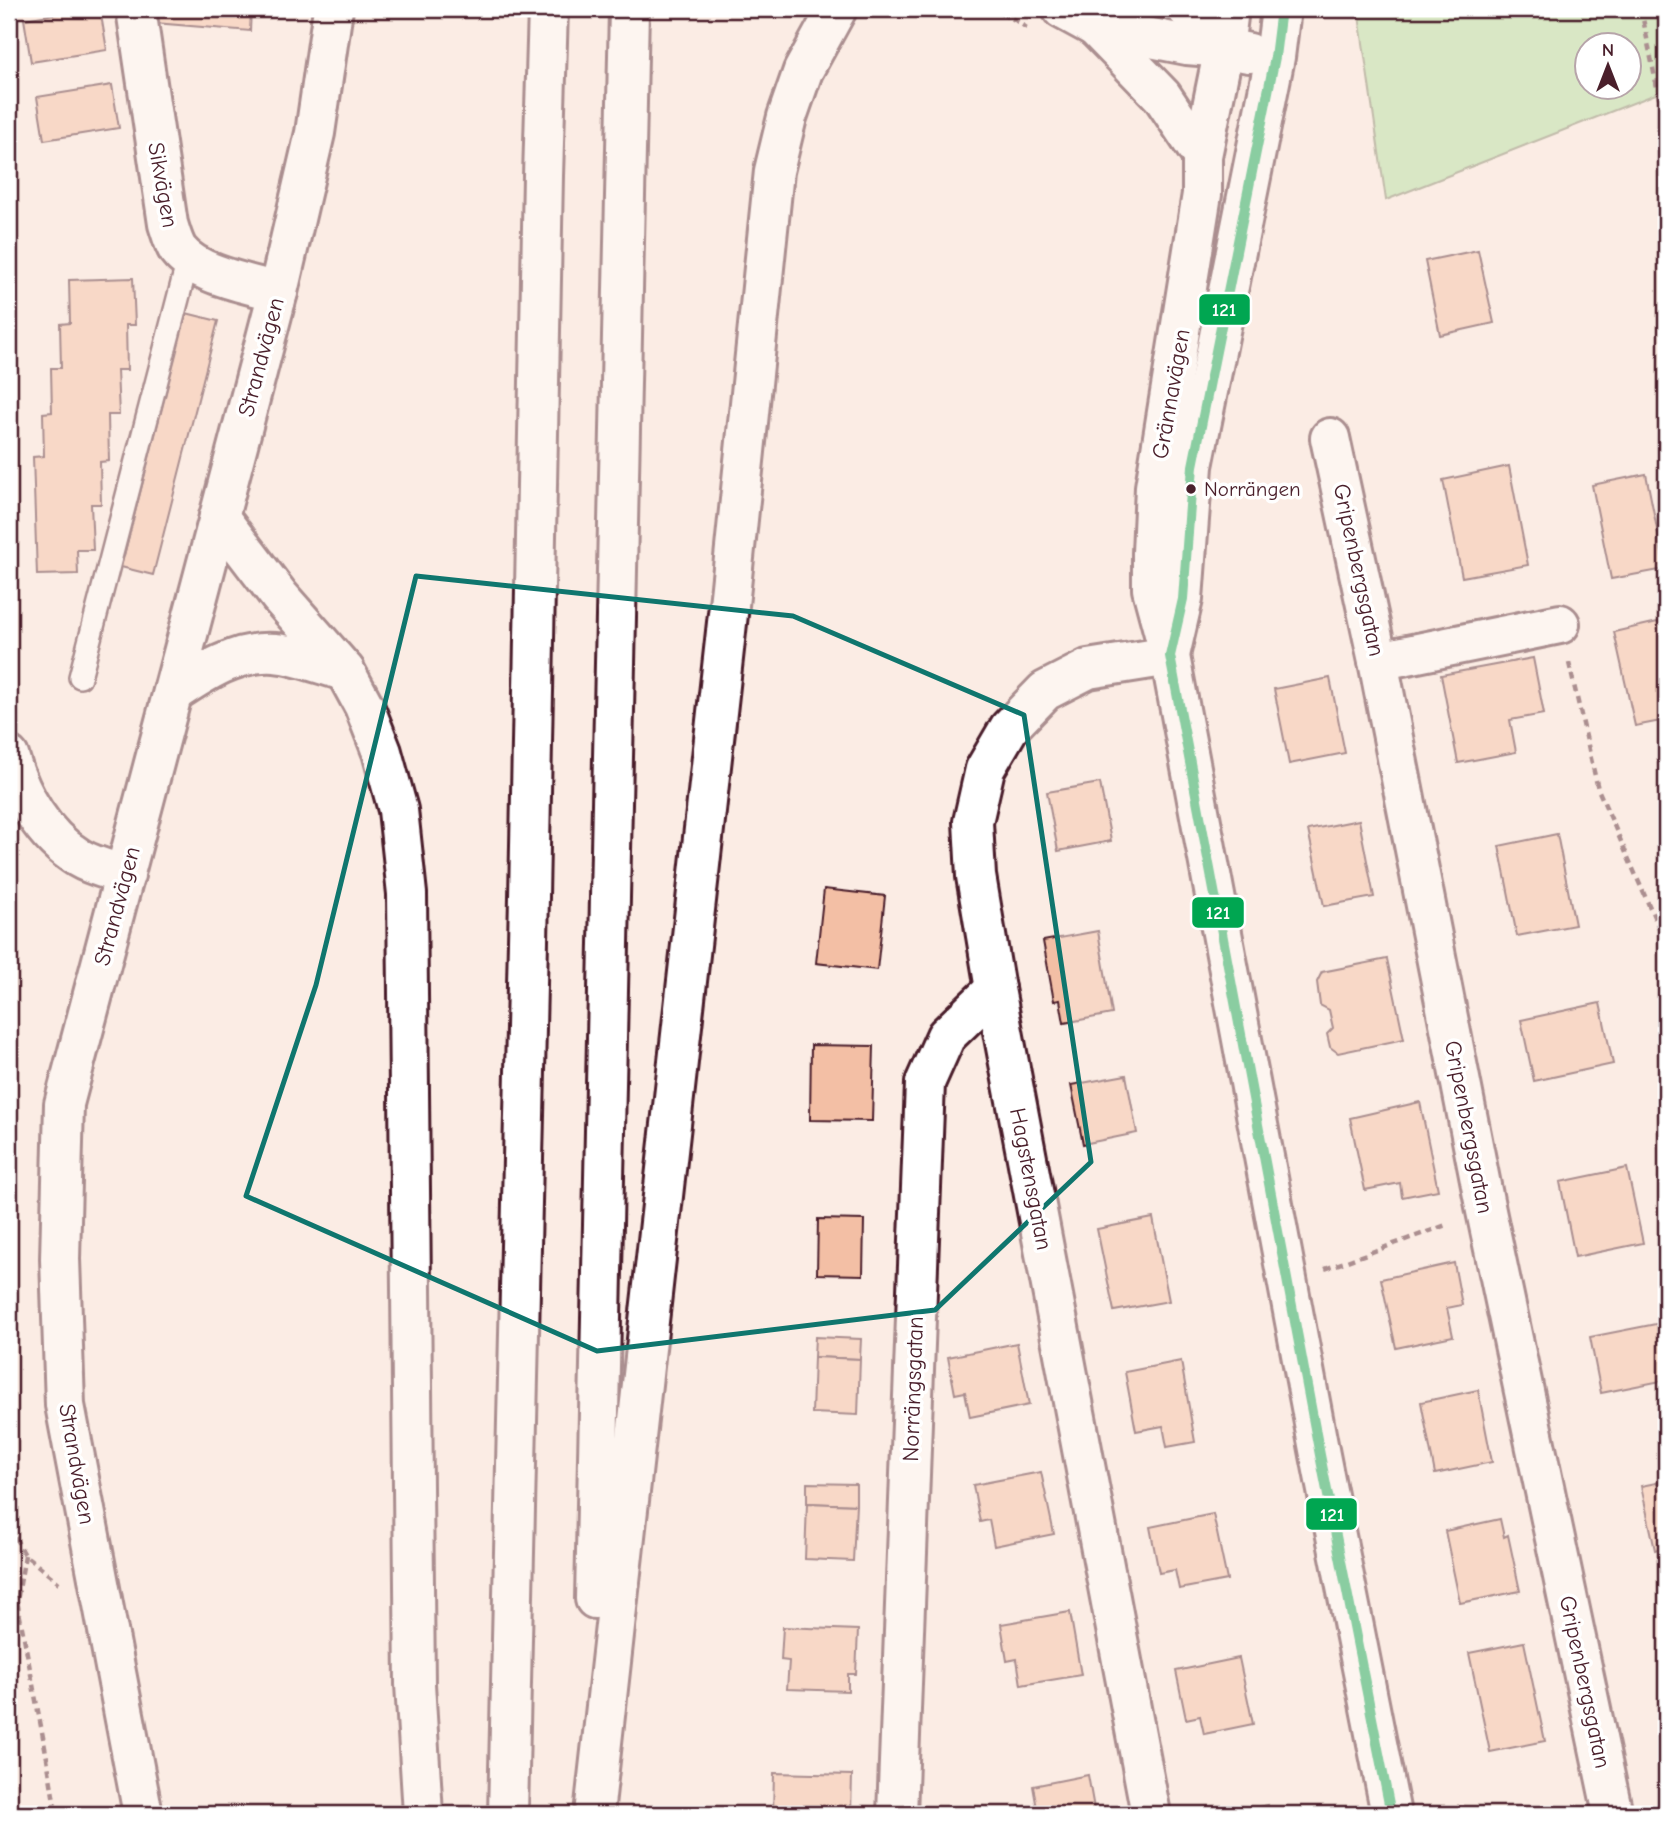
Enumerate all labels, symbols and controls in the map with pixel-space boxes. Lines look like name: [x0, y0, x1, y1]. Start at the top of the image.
north arrow: [1574, 32, 1644, 102]
text: N: [1602, 39, 1614, 61]
street label: Sikvägen: [142, 140, 184, 230]
line badge: 121: [1198, 293, 1251, 326]
street label: Strandvägen: [232, 294, 290, 420]
text: 121: [1212, 299, 1236, 321]
street label: Grännavägen: [1146, 327, 1196, 461]
place label: Norrängen: [1204, 477, 1301, 501]
street label: Gripenbergsgatan: [1328, 481, 1390, 659]
marker: Norrängen: [1184, 482, 1198, 496]
street label: Strandvägen: [88, 843, 146, 969]
line badge: 121: [1191, 896, 1245, 929]
text: 121: [1206, 902, 1230, 924]
street label: Gripenbergsgatan: [1439, 1038, 1499, 1216]
street label: Hagstensgatan: [1004, 1106, 1058, 1252]
street label: Norrängsgatan: [897, 1316, 929, 1462]
street label: Strandvägen: [53, 1401, 101, 1527]
line badge: 121: [1305, 1497, 1358, 1531]
text: 121: [1320, 1504, 1344, 1526]
street label: Gripenbergsgatan: [1554, 1593, 1616, 1771]

